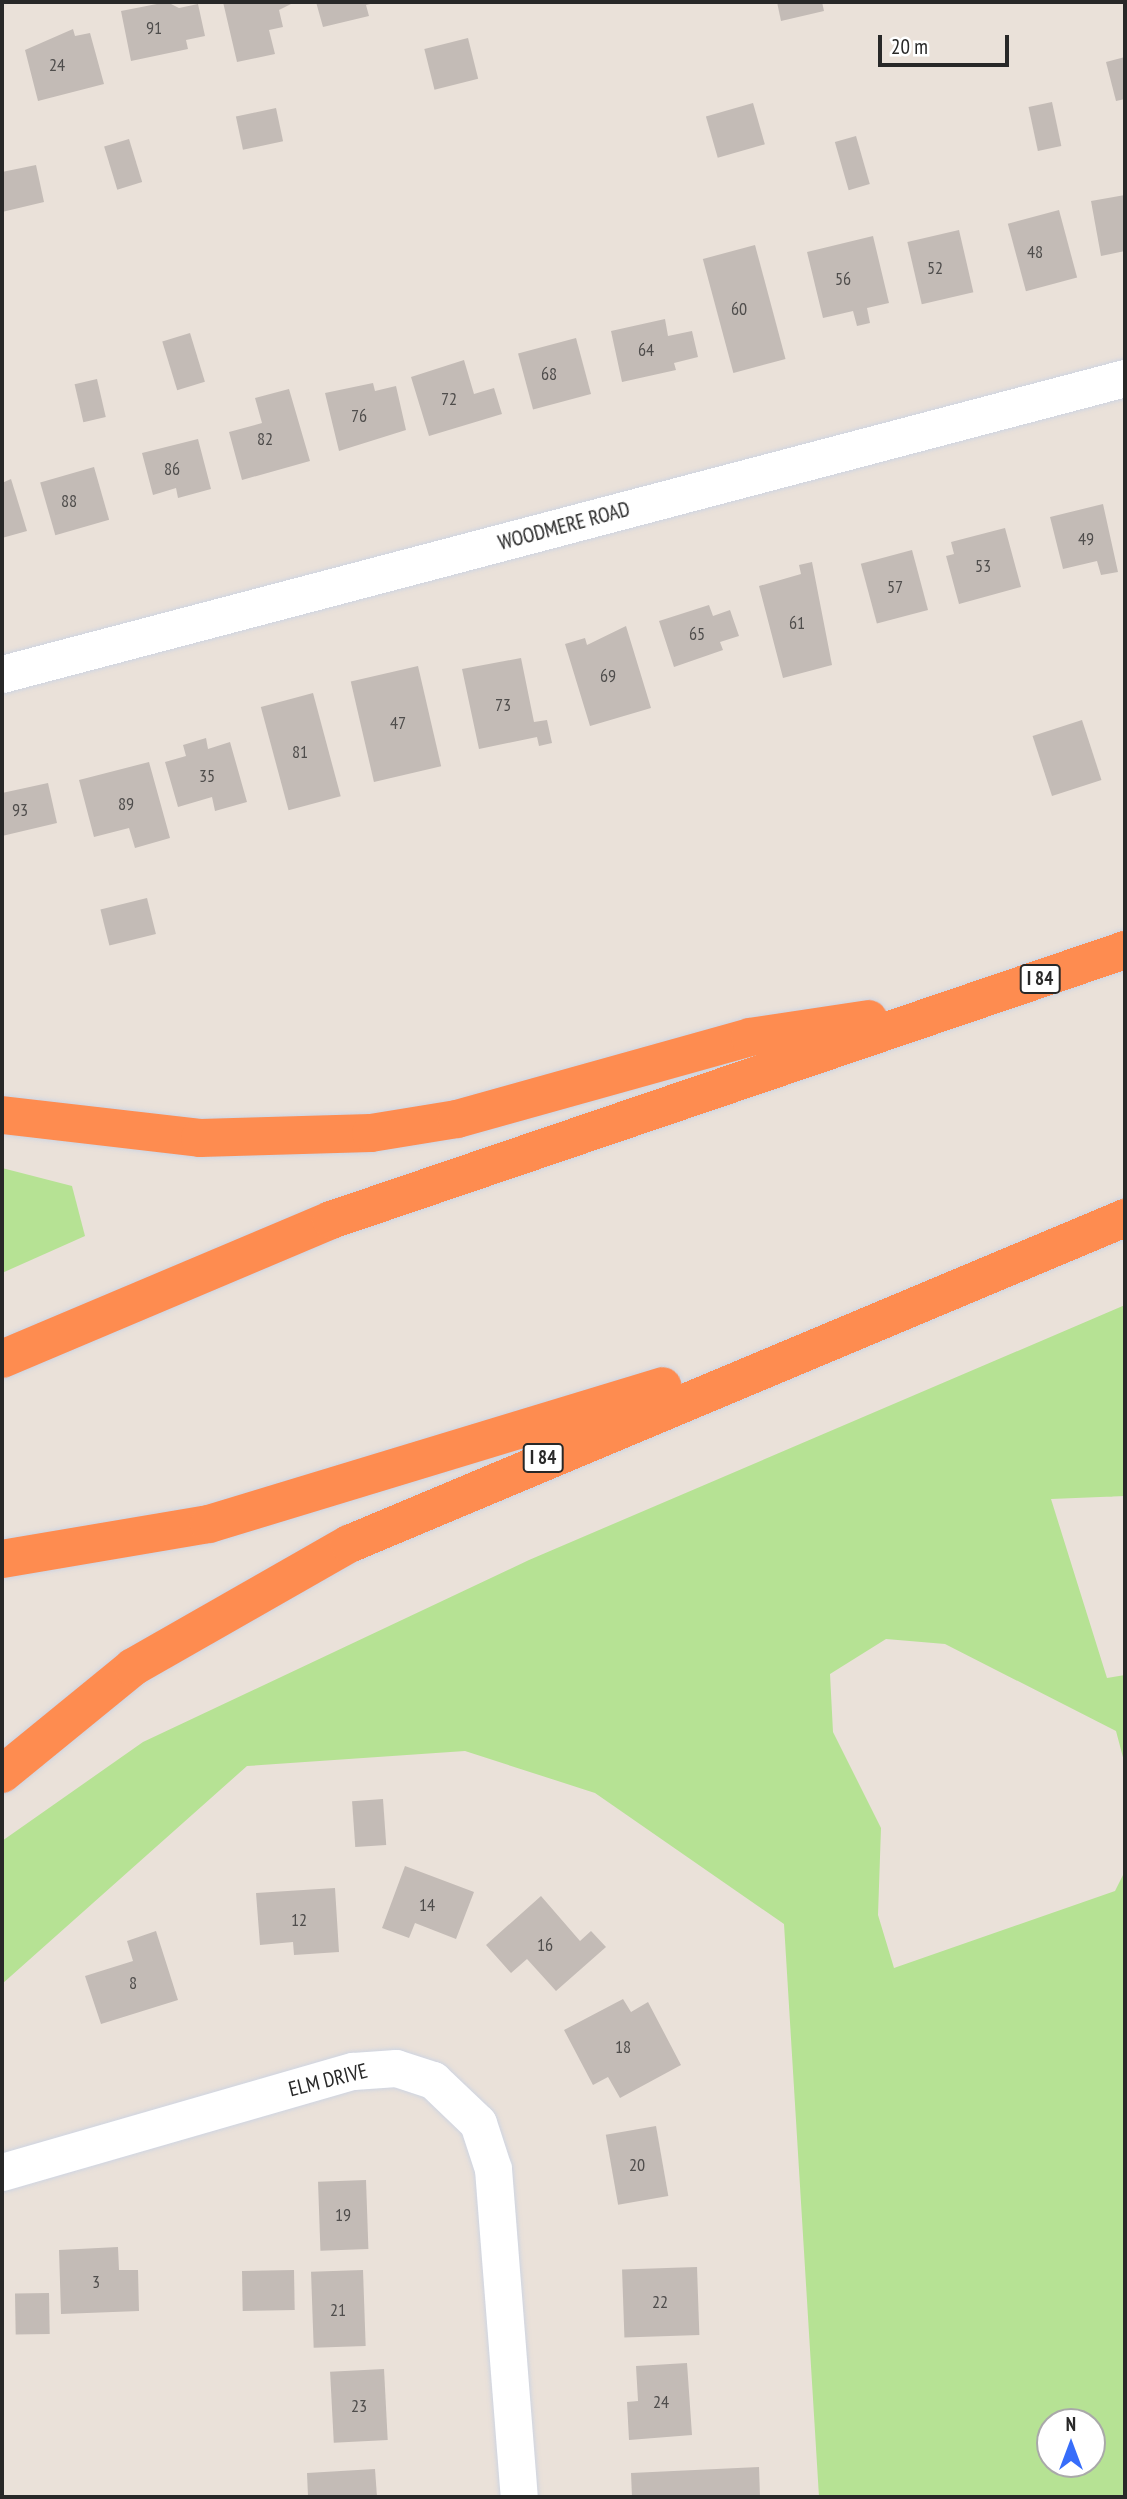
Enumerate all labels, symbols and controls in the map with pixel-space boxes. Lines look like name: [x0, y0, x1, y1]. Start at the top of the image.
house number: 91: [146, 17, 162, 39]
scale bar: [882, 21, 1013, 65]
text: 20 m: [891, 33, 928, 60]
house number: 24: [49, 54, 65, 76]
house number: 48: [1027, 241, 1043, 263]
house number: 52: [927, 257, 943, 279]
house number: 56: [835, 268, 851, 290]
house number: 60: [731, 298, 747, 320]
house number: 64: [638, 339, 654, 361]
house number: 68: [541, 363, 557, 385]
house number: 72: [441, 388, 457, 410]
house number: 76: [351, 405, 367, 427]
house number: 82: [257, 428, 273, 450]
house number: 86: [164, 458, 180, 480]
house number: 88: [61, 490, 77, 512]
street label: WOODMERE ROAD: [495, 496, 633, 556]
house number: 49: [1078, 528, 1094, 550]
house number: 53: [975, 555, 991, 577]
house number: 57: [887, 576, 903, 598]
house number: 61: [789, 612, 805, 634]
house number: 65: [689, 623, 705, 645]
house number: 69: [600, 665, 616, 687]
house number: 73: [495, 694, 511, 716]
house number: 47: [390, 712, 406, 734]
house number: 81: [292, 741, 308, 763]
house number: 35: [199, 765, 215, 787]
house number: 89: [118, 793, 134, 815]
house number: 93: [12, 799, 28, 821]
road number: I 84: [1019, 964, 1061, 995]
road number: I 84: [522, 1442, 564, 1474]
house number: 14: [419, 1894, 435, 1916]
house number: 12: [291, 1909, 307, 1931]
house number: 16: [537, 1934, 553, 1956]
house number: 8: [129, 1972, 137, 1994]
house number: 18: [615, 2036, 631, 2058]
street label: ELM DRIVE: [286, 2058, 370, 2102]
house number: 20: [629, 2154, 645, 2176]
house number: 19: [335, 2204, 351, 2226]
house number: 3: [92, 2271, 100, 2293]
house number: 22: [652, 2291, 668, 2313]
house number: 21: [330, 2299, 346, 2321]
house number: 24: [653, 2391, 669, 2413]
house number: 23: [351, 2395, 367, 2417]
north arrow: [1036, 2408, 1106, 2478]
text: N: [1066, 2412, 1076, 2436]

